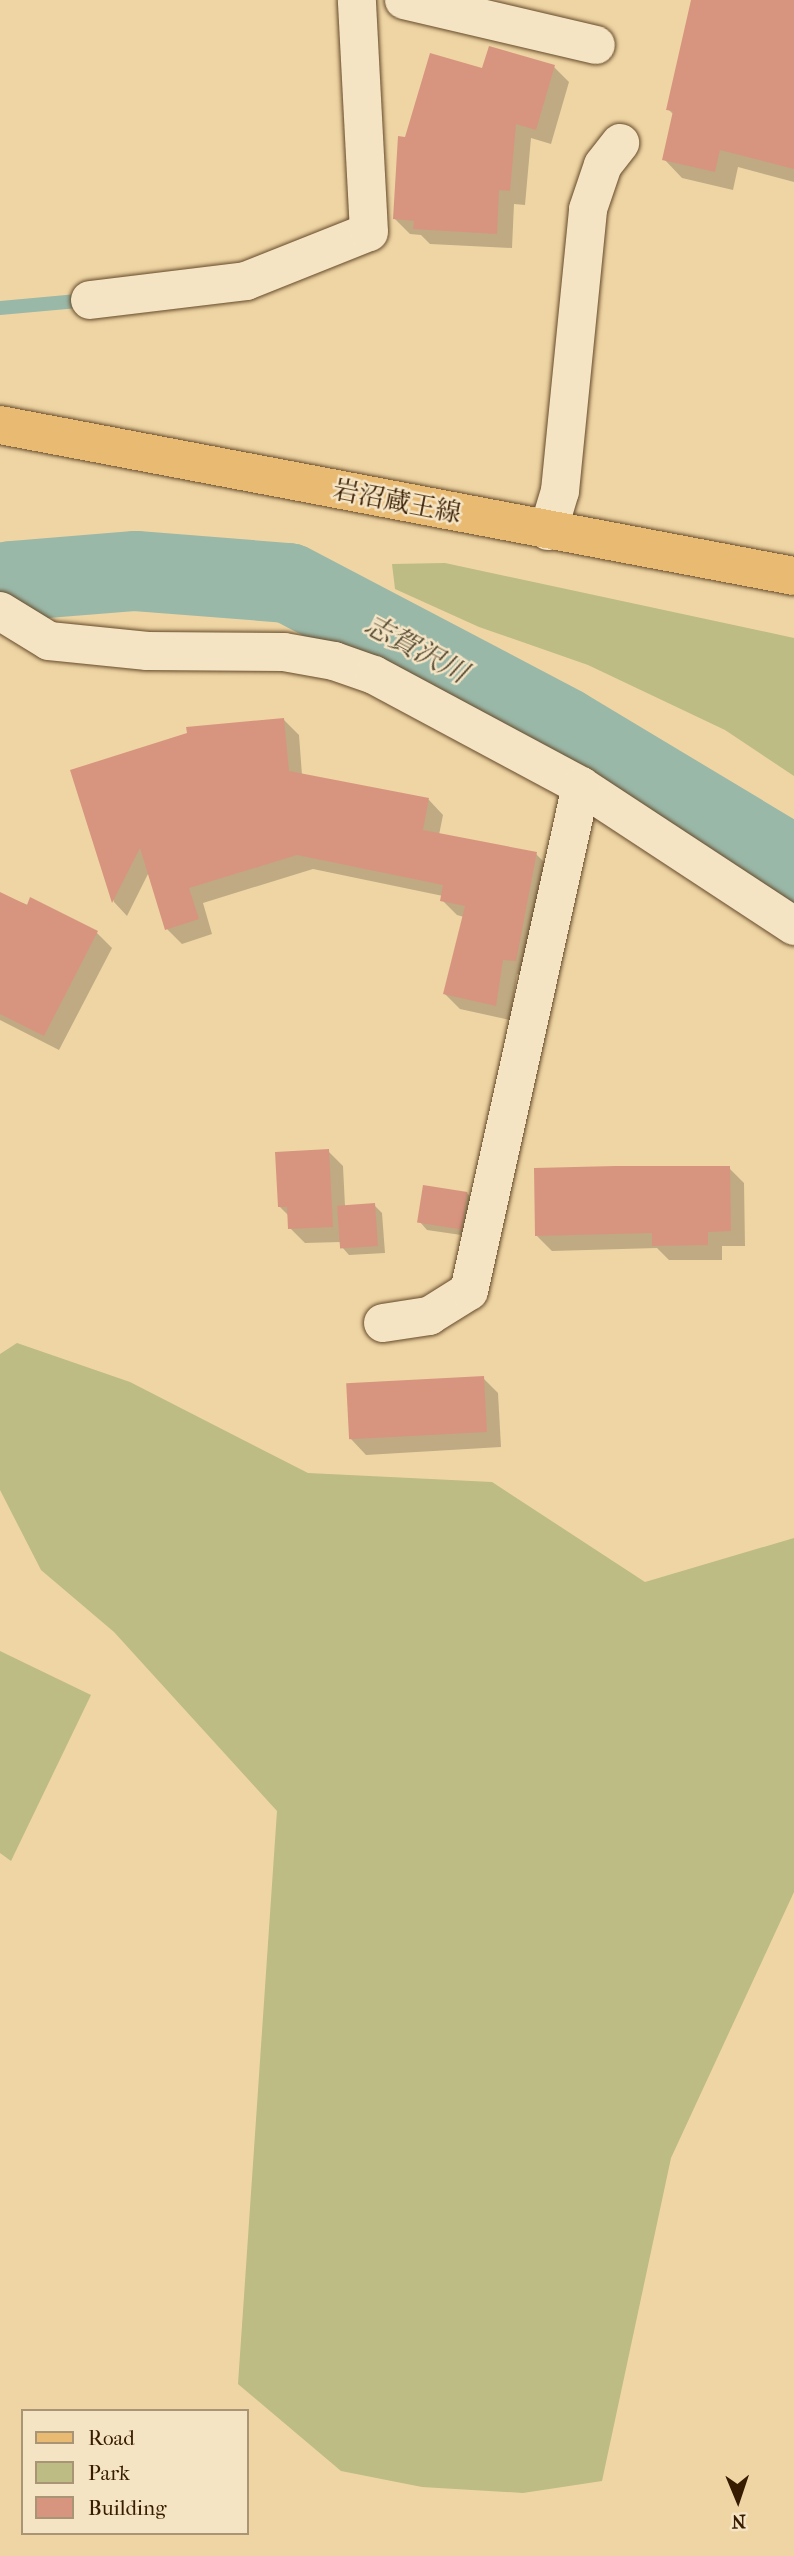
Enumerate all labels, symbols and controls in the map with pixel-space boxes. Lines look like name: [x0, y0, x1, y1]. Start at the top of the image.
street label: 岩沼蔵王線: [330, 474, 464, 530]
water label: 志賀沢川: [359, 608, 473, 690]
legend: [21, 2409, 248, 2535]
text: Road: [88, 2426, 135, 2450]
text: Park: [88, 2461, 130, 2485]
north arrow: [703, 2465, 773, 2535]
text: Building: [88, 2496, 166, 2520]
text: N: [731, 2510, 746, 2532]

